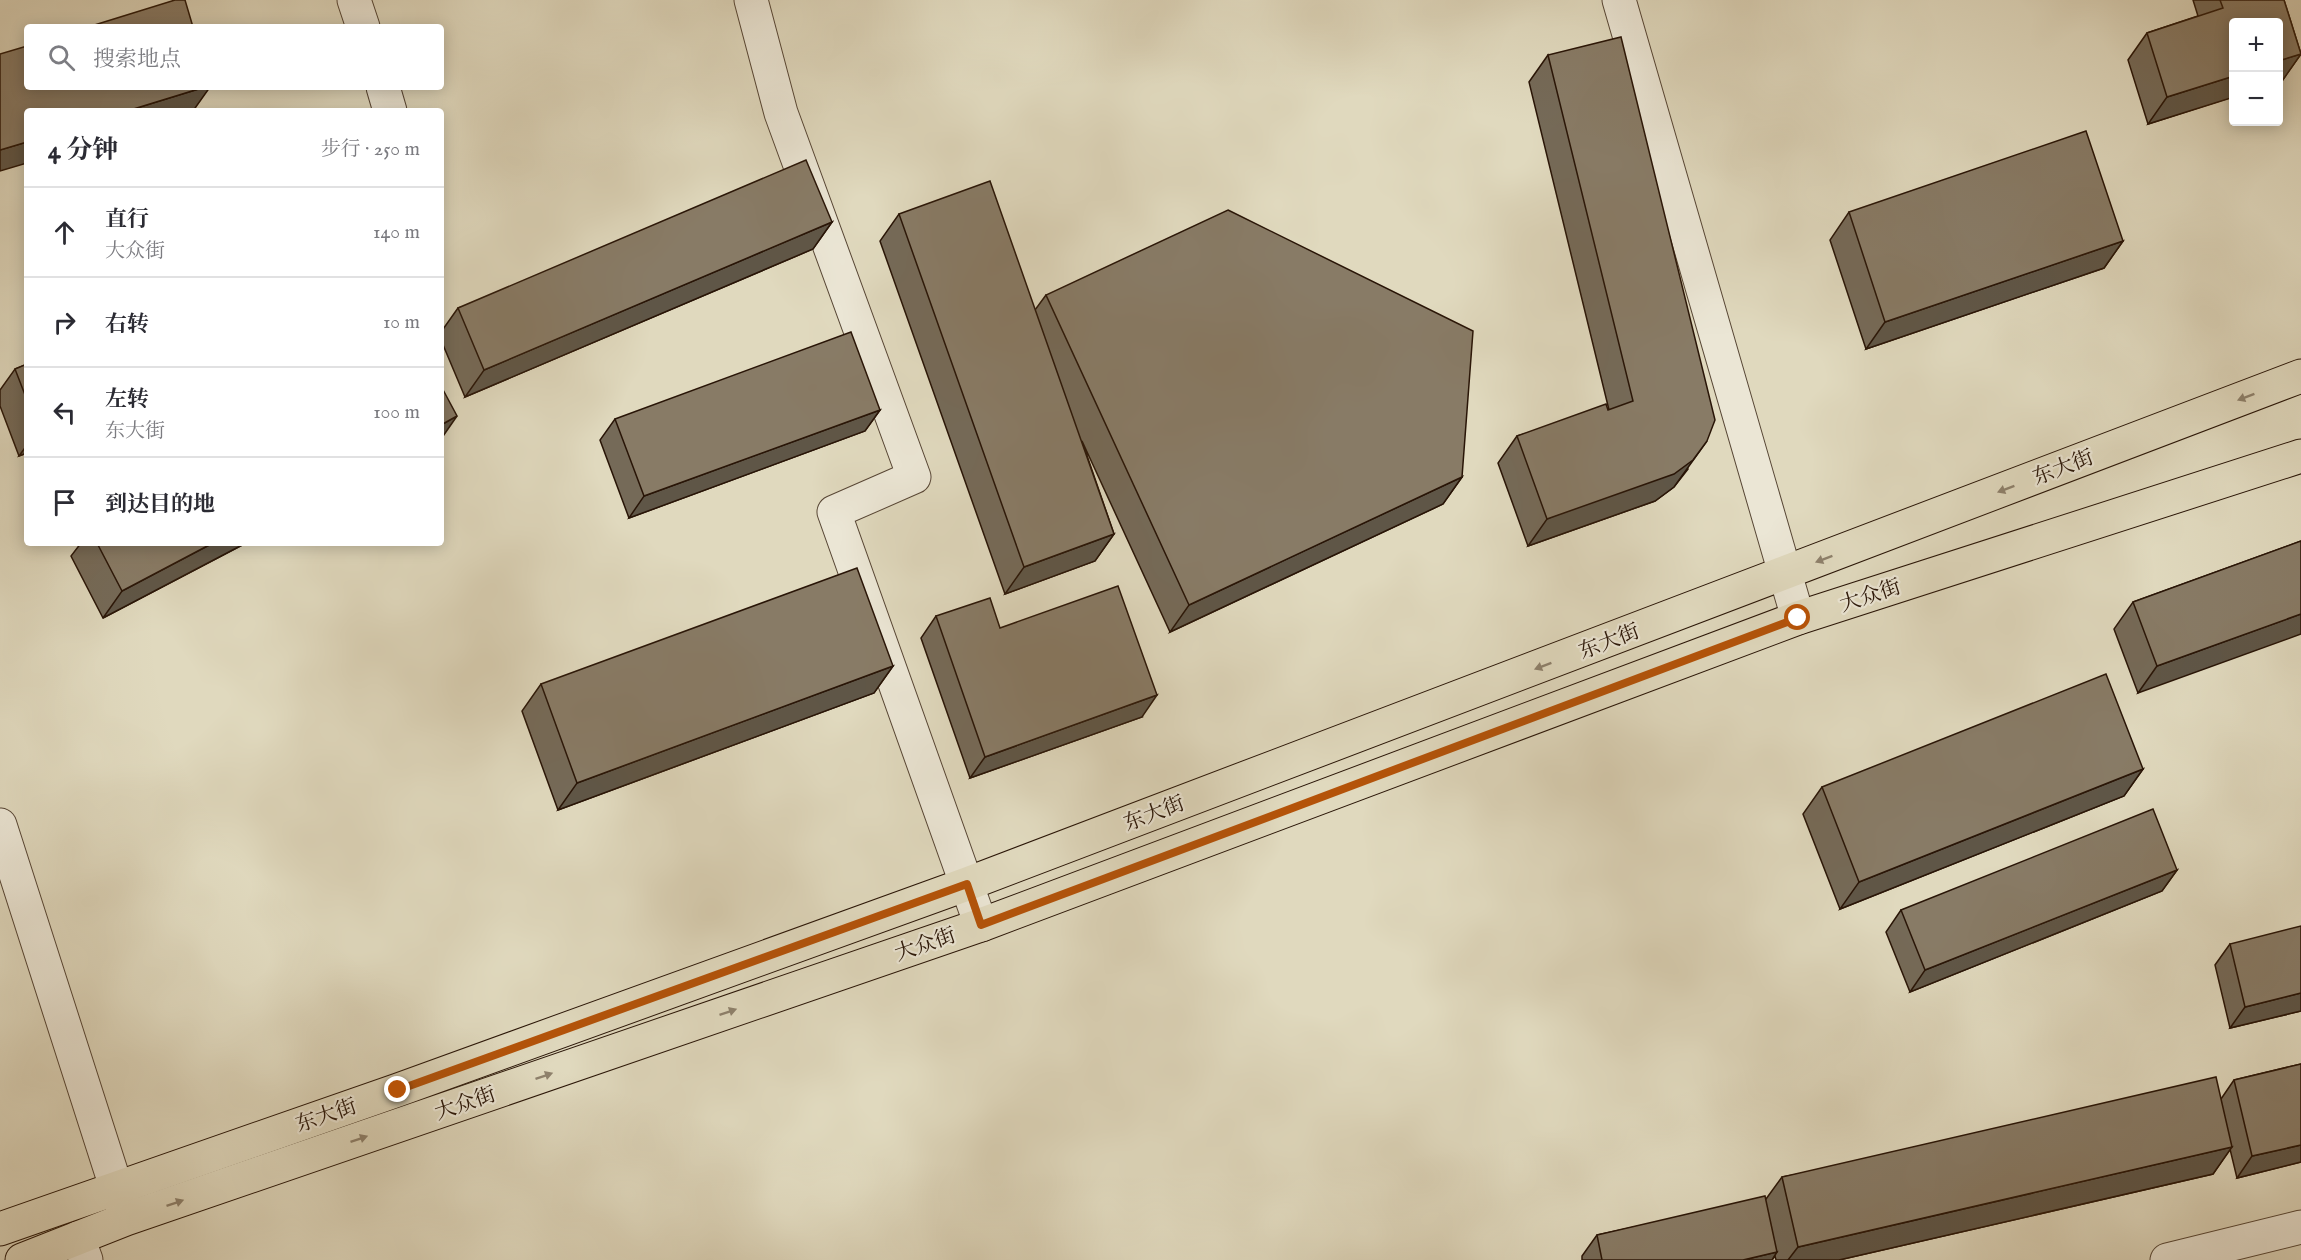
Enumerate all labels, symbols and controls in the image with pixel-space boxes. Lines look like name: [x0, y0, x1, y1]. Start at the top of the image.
map controls: [2229, 18, 2283, 126]
button: +: [2229, 18, 2283, 72]
search box: [24, 24, 444, 90]
icon: search: [45, 41, 78, 74]
text: 搜索地点: [93, 46, 181, 74]
button: −: [2229, 72, 2283, 126]
text: 4 分钟: [48, 134, 118, 167]
text: 步行 · 250 m: [321, 137, 420, 162]
text: 直行: [105, 206, 149, 234]
icon: ahead: [48, 216, 81, 249]
text: 140 m: [373, 220, 420, 245]
text: 大众街: [105, 239, 165, 264]
icon: right: [48, 306, 81, 339]
text: 10 m: [383, 310, 420, 335]
text: 右转: [105, 311, 149, 339]
text: 左转: [105, 386, 149, 414]
one-way arrow: [2237, 392, 2255, 402]
icon: left: [48, 396, 81, 429]
text: 100 m: [373, 400, 420, 425]
text: 东大街: [105, 419, 165, 444]
street label: 东大街: [2029, 445, 2098, 492]
one-way arrow: [1996, 484, 2014, 494]
icon: arrive: [48, 486, 81, 519]
text: 到达目的地: [105, 491, 215, 519]
one-way arrow: [1814, 554, 1832, 564]
street label: 大众街: [1836, 574, 1905, 619]
route start: [1784, 604, 1810, 630]
street label: 东大街: [1575, 619, 1644, 666]
one-way arrow: [1534, 662, 1552, 671]
street label: 东大街: [1120, 791, 1189, 838]
street label: 大众街: [891, 922, 960, 968]
one-way arrow: [719, 1007, 737, 1017]
one-way arrow: [535, 1070, 553, 1080]
route end: [384, 1076, 410, 1102]
street label: 大众街: [431, 1081, 500, 1127]
street label: 东大街: [292, 1093, 361, 1139]
one-way arrow: [350, 1134, 368, 1144]
one-way arrow: [166, 1197, 184, 1207]

